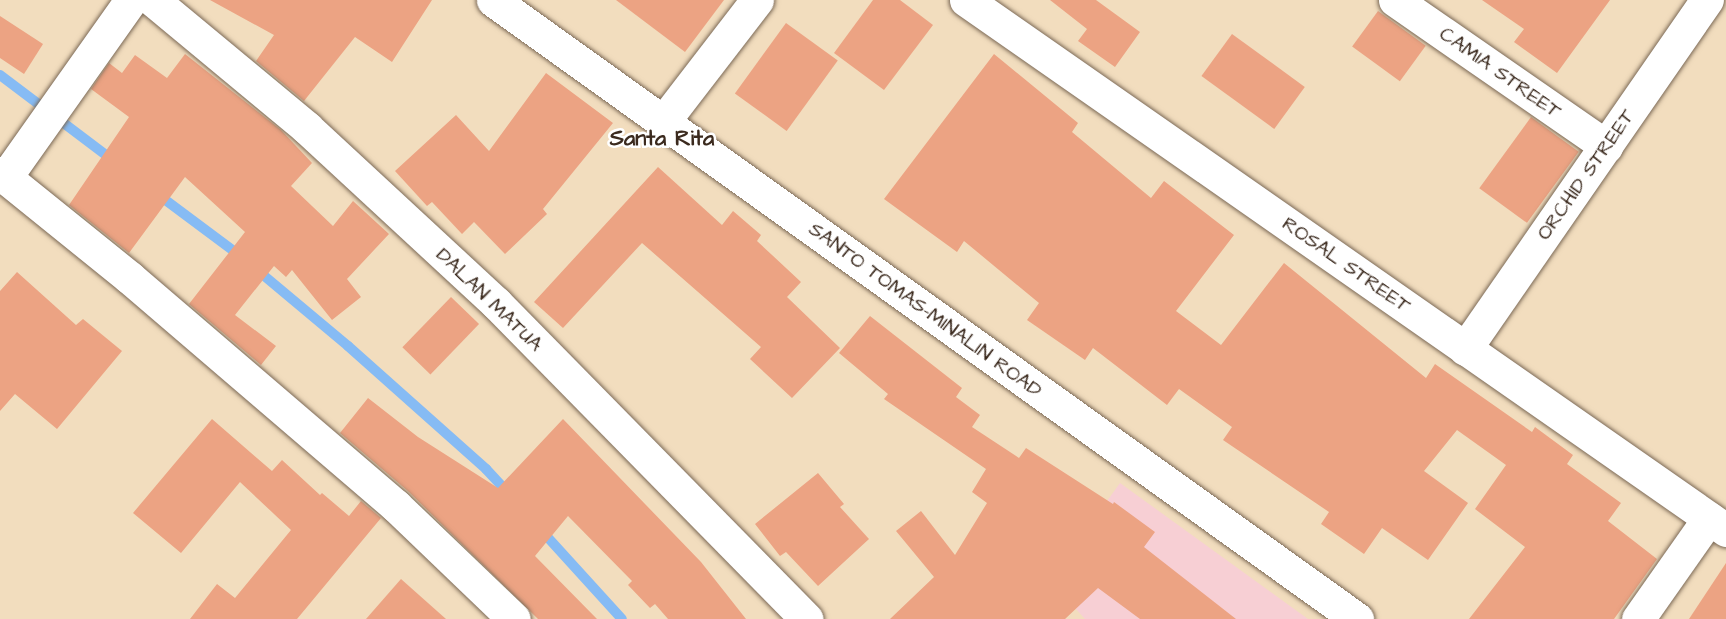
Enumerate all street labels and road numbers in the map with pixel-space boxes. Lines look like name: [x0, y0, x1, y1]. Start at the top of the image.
street label: CAMIA STREET: [1435, 22, 1565, 124]
street label: ORCHID STREET: [1532, 105, 1640, 245]
street label: ROSAL STREET: [1277, 212, 1415, 318]
street label: SANTO TOMAS-MINALIN ROAD: [804, 217, 1046, 403]
street label: DALAN MATUA: [431, 243, 547, 357]

